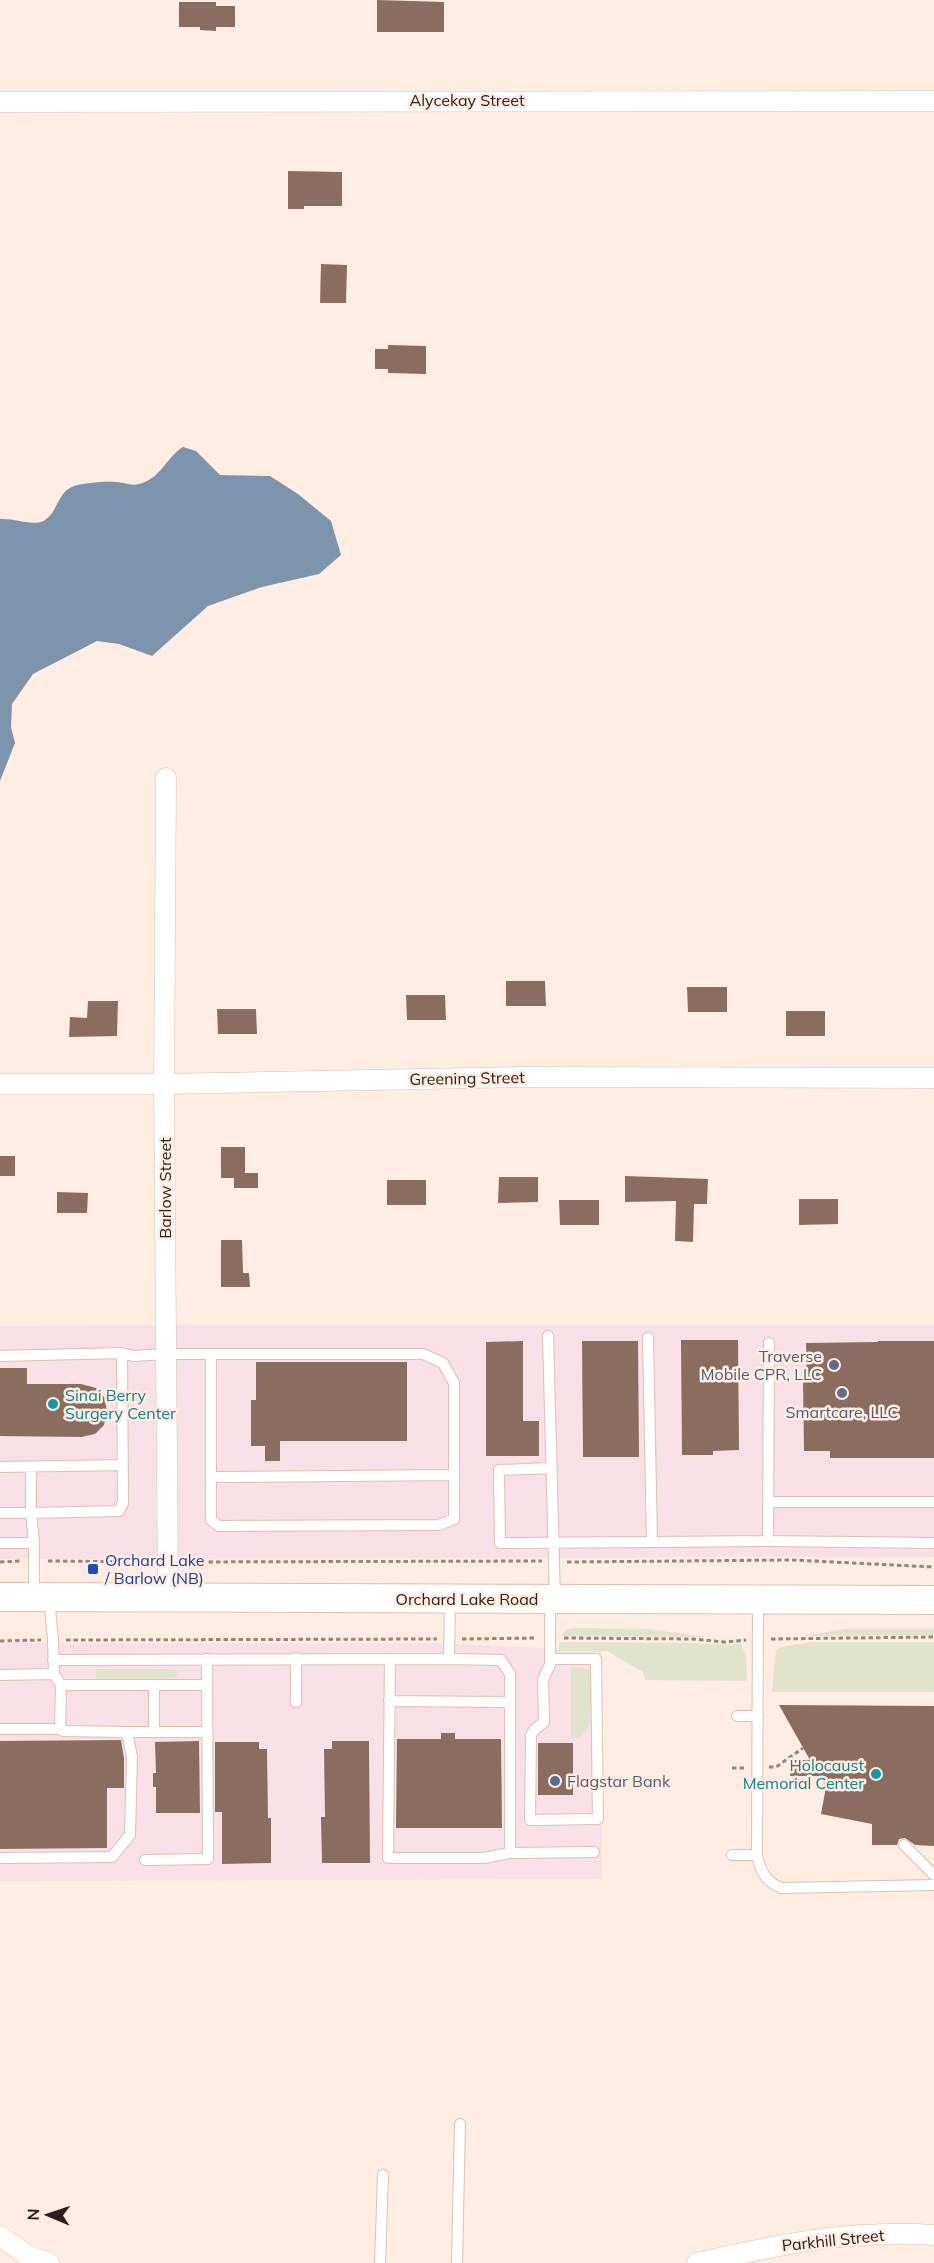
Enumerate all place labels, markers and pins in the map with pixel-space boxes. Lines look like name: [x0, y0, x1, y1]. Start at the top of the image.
place label: Traverse Mobile CPR, LLC: [701, 1346, 822, 1384]
marker: Traverse Mobile CPR, LLC: [827, 1358, 841, 1372]
place label: Sinai Berry Surgery Center: [65, 1385, 176, 1423]
marker: Smartcare, LLC: [835, 1386, 849, 1400]
marker: Sinai Berry Surgery Center: [46, 1397, 60, 1411]
place label: Smartcare, LLC: [786, 1402, 898, 1422]
place label: Orchard Lake / Barlow (NB): [104, 1550, 205, 1588]
marker: Orchard Lake / Barlow (NB): [86, 1562, 100, 1576]
place label: Holocaust Memorial Center: [743, 1755, 864, 1793]
marker: Holocaust Memorial Center: [869, 1767, 883, 1781]
place label: Flagstar Bank: [567, 1771, 671, 1791]
marker: Flagstar Bank: [548, 1774, 562, 1788]

